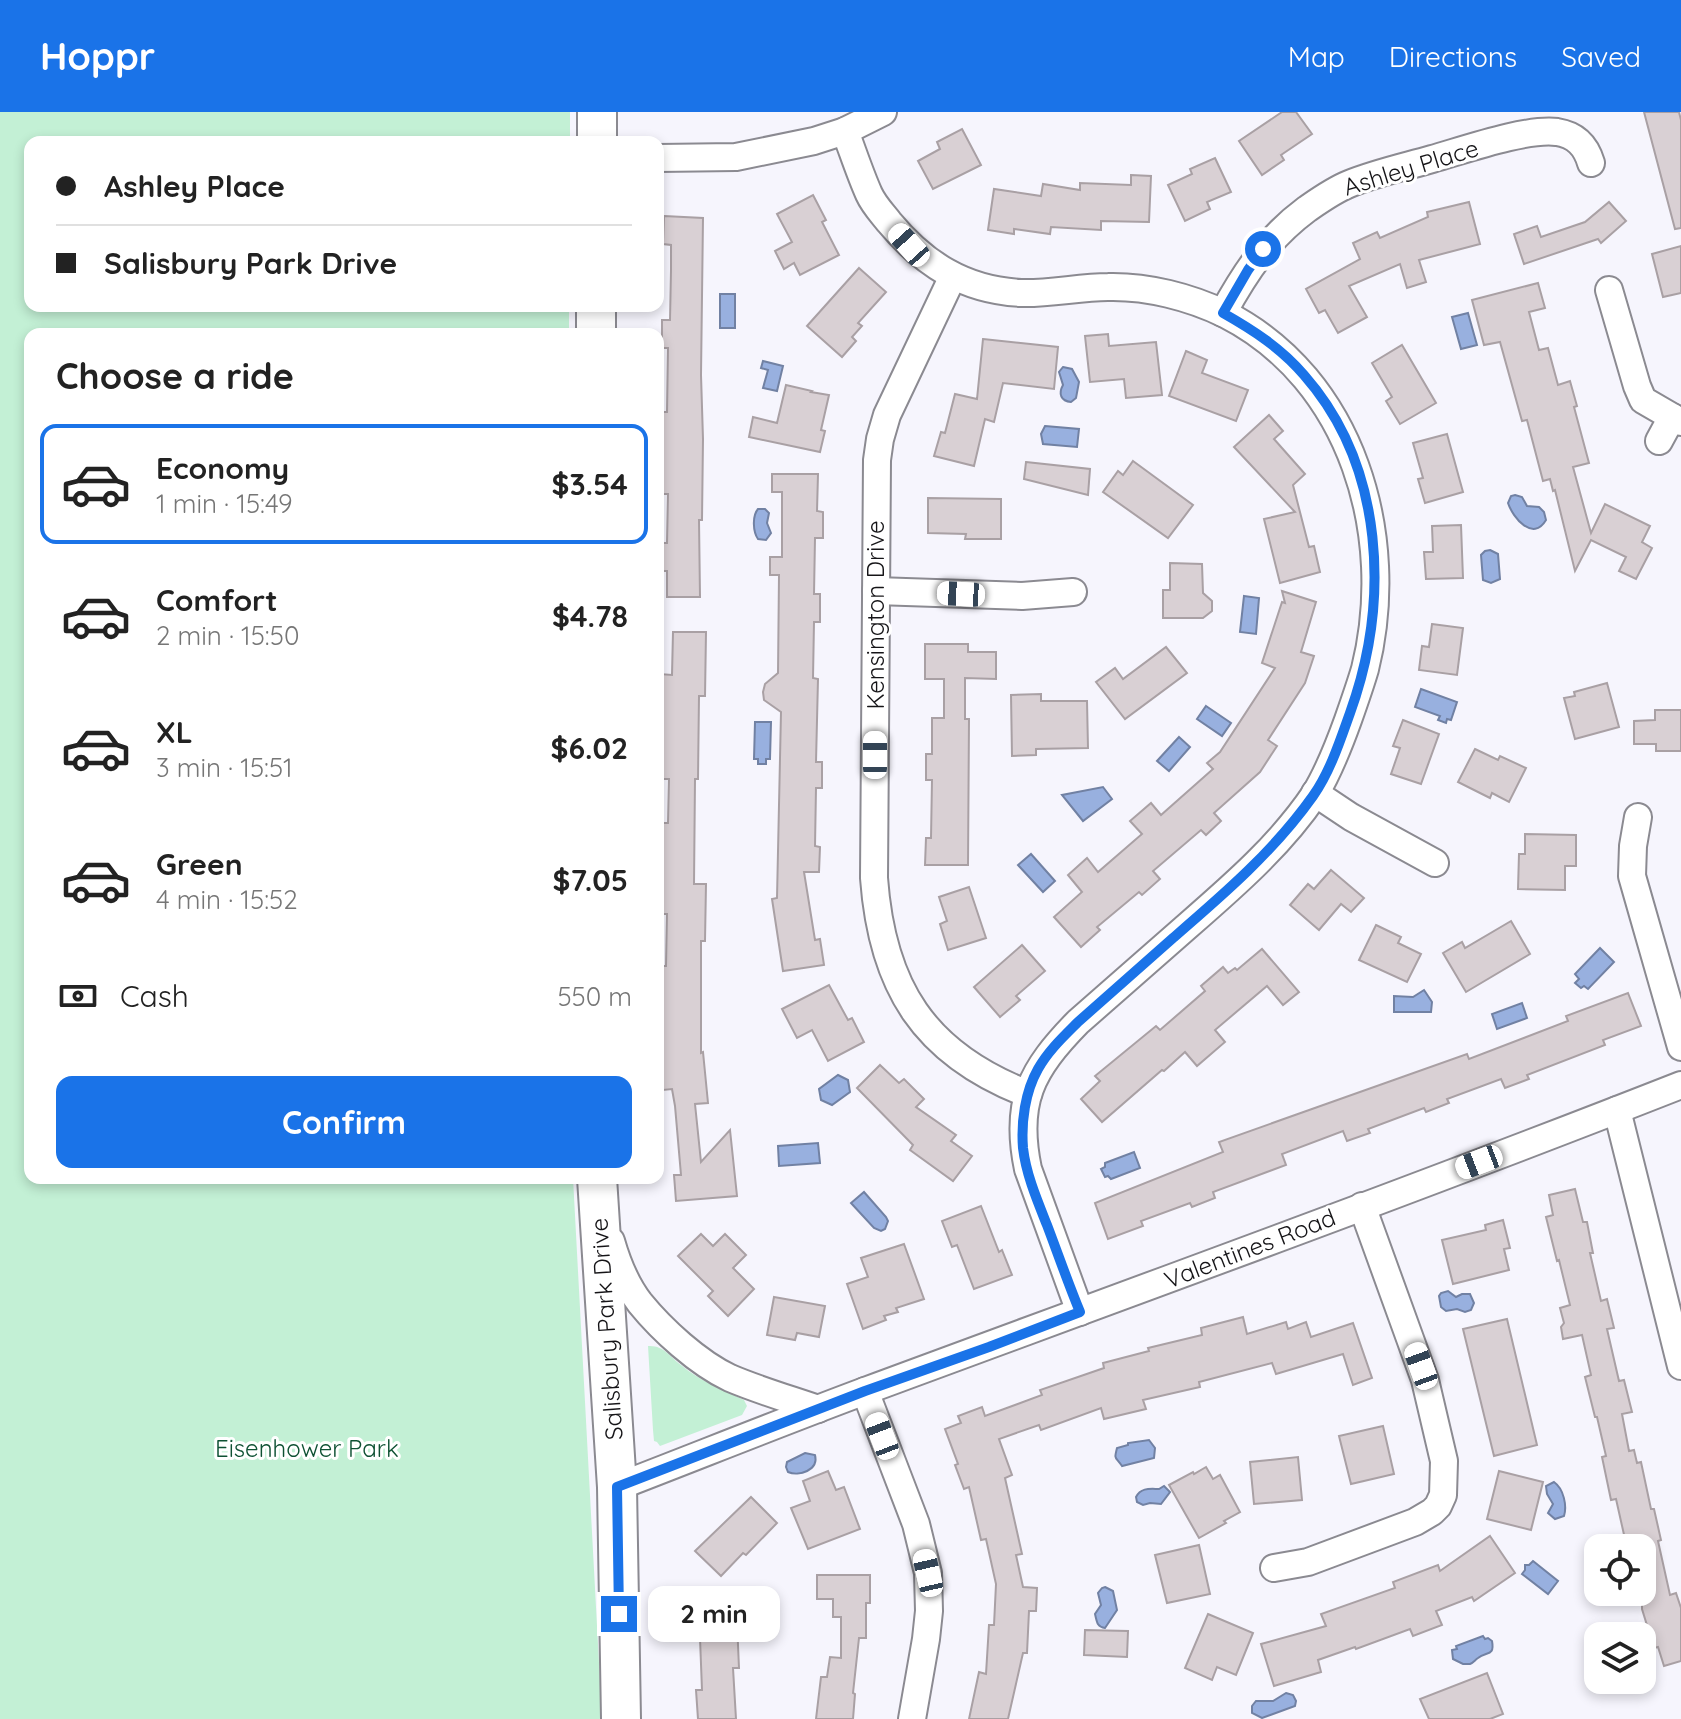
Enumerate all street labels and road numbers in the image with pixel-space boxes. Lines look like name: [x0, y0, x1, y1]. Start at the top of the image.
street label: Ashley Place: [1340, 132, 1482, 202]
street label: Kensington Drive: [860, 520, 890, 710]
street label: Valentines Road: [1160, 1202, 1339, 1294]
street label: Salisbury Park Drive: [583, 1217, 629, 1441]

